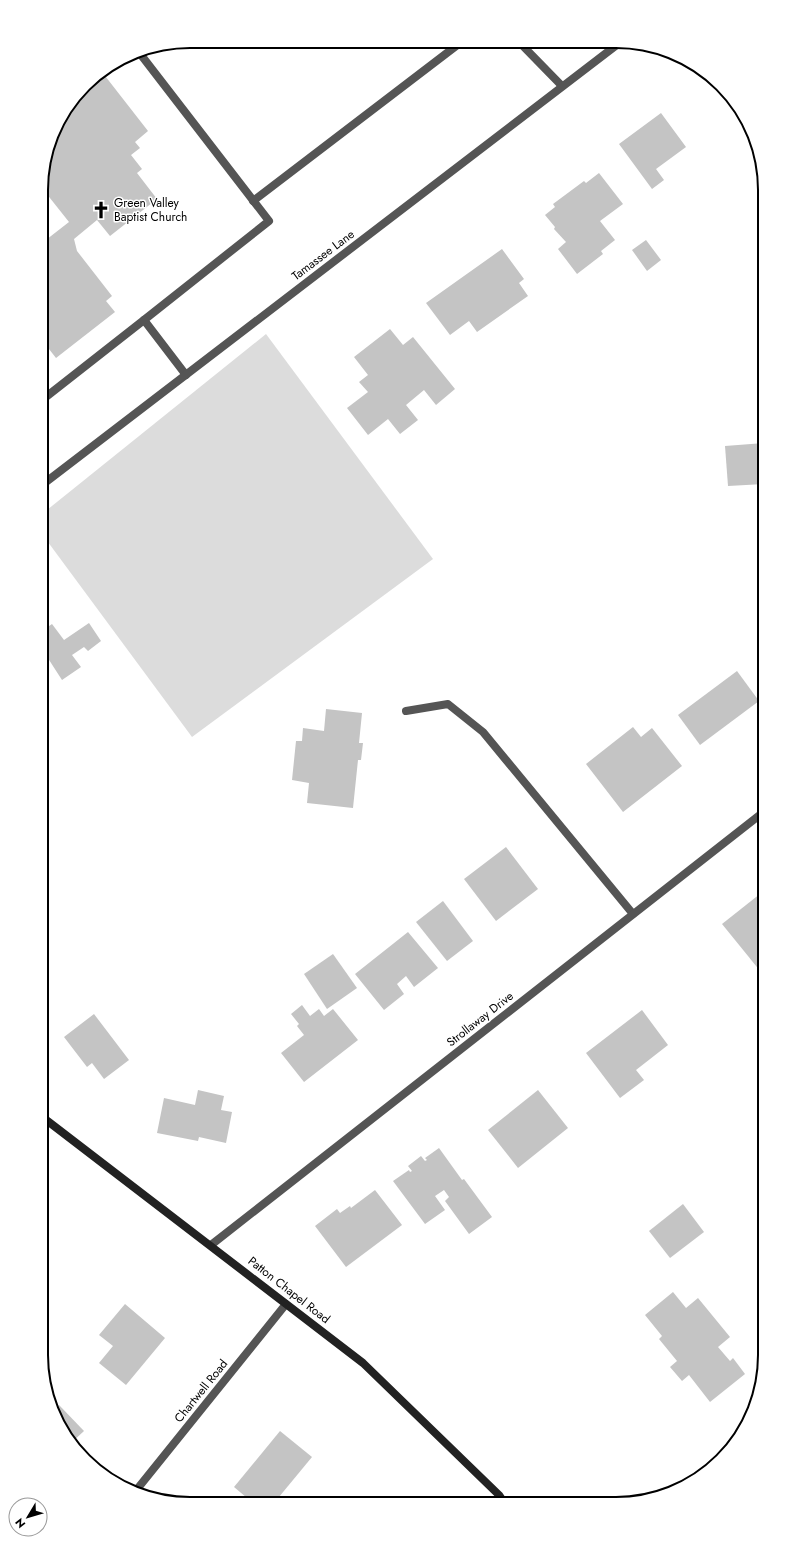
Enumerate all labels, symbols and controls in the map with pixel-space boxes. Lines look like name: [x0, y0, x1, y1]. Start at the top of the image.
place label: Green Valley Baptist Church: [114, 194, 187, 226]
church icon: Green Valley Baptist Church: [91, 200, 111, 220]
street label: Tamassee Lane: [288, 225, 358, 285]
street label: Strollaway Drive: [443, 987, 517, 1051]
street label: Patton Chapel Road: [244, 1252, 334, 1328]
street label: Chartwell Road: [170, 1356, 232, 1426]
north arrow: [8, 1497, 48, 1537]
text: N: [11, 1515, 29, 1532]

